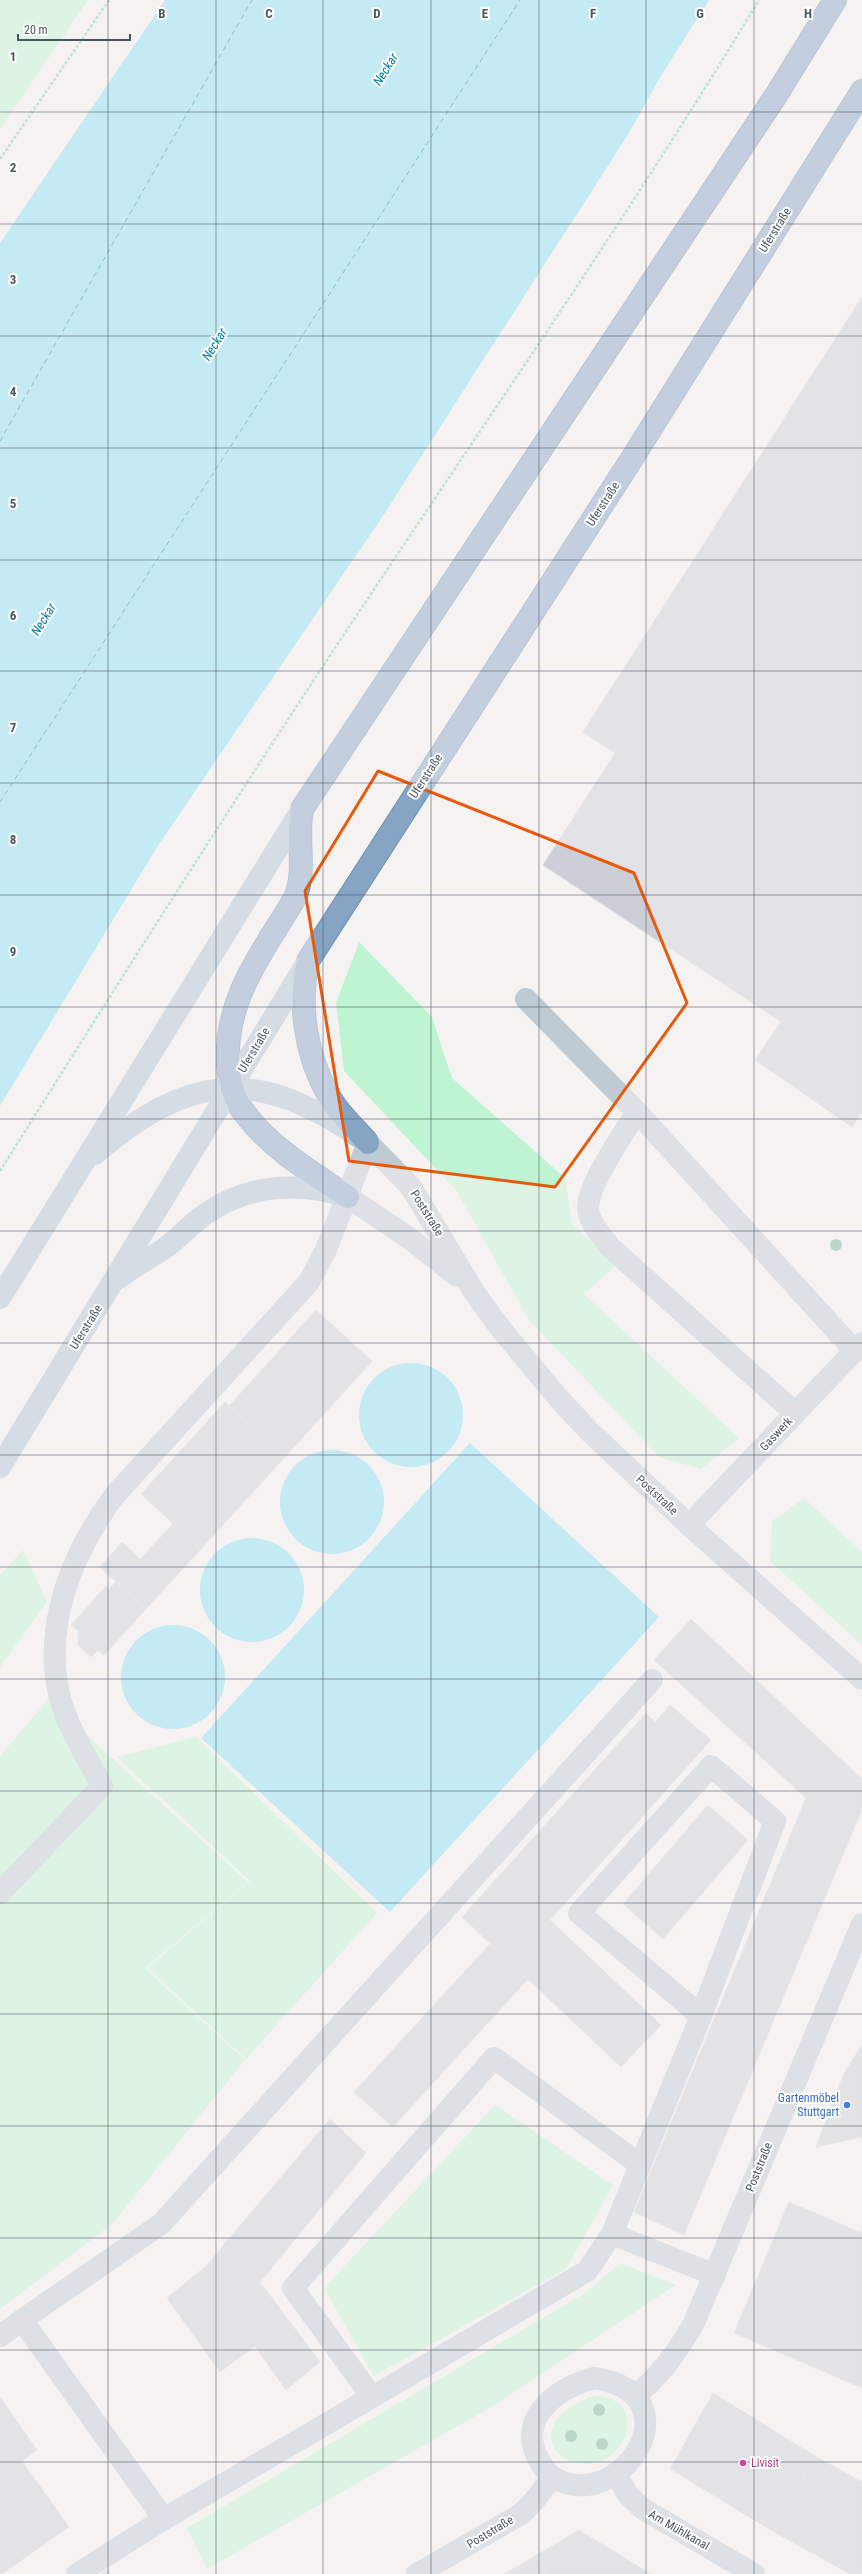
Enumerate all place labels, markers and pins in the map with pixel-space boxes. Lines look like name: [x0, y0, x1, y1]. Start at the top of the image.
place label: Gartenmöbel Stuttgart: [778, 2091, 839, 2119]
marker: Gartenmöbel Stuttgart: [842, 2100, 852, 2110]
place label: Livisit: [751, 2456, 780, 2470]
marker: Livisit: [738, 2458, 748, 2468]

